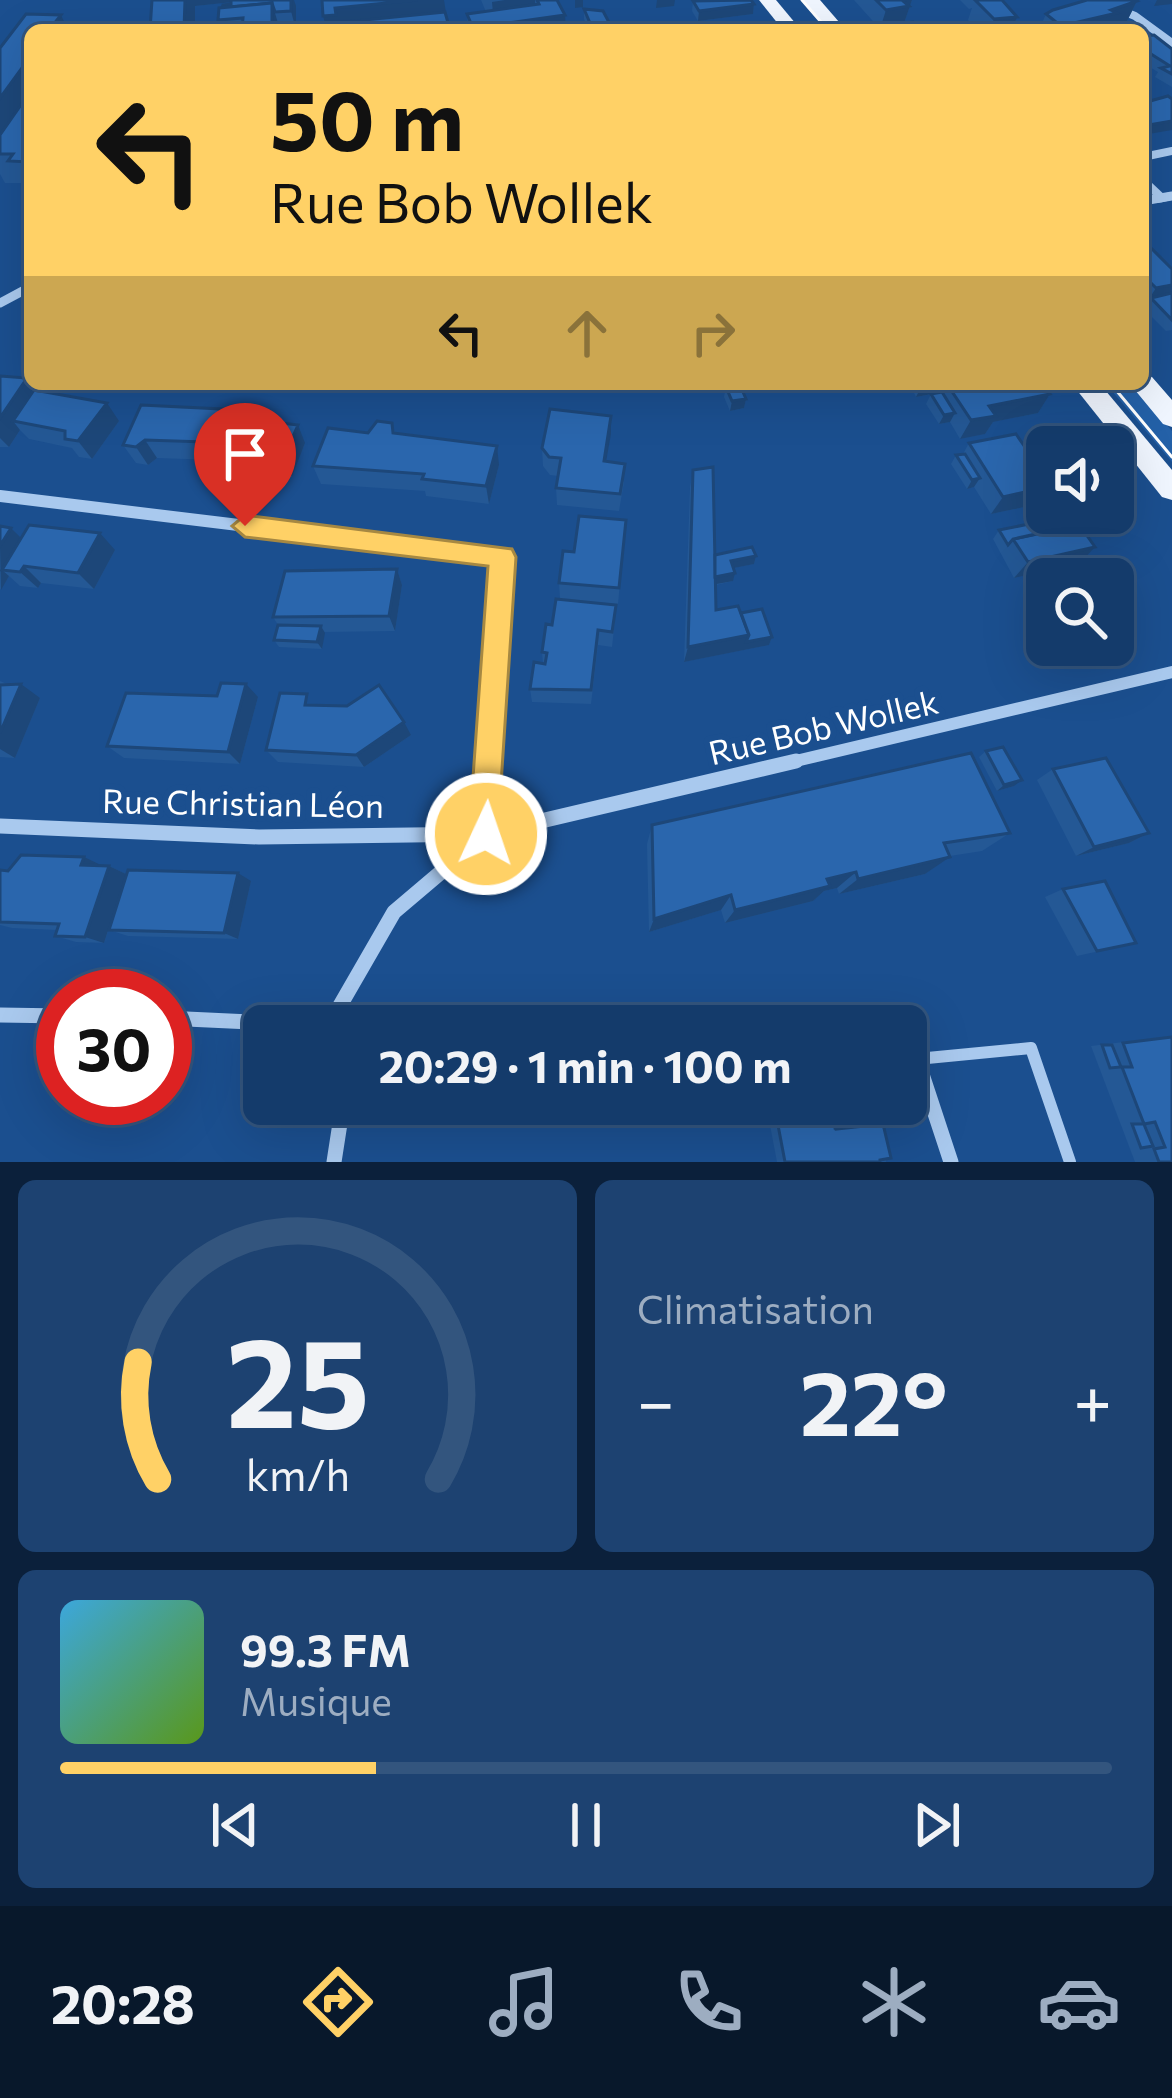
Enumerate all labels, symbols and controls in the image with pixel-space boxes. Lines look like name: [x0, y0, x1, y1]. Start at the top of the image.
text: 50 m: [270, 66, 464, 168]
icon: left: [72, 72, 228, 228]
text: Rue Bob Wollek: [270, 168, 653, 234]
icon: left: [428, 300, 494, 366]
icon: ahead: [554, 300, 620, 366]
icon: right: [680, 300, 746, 366]
pin: [194, 403, 296, 526]
icon: arrive: [212, 421, 278, 487]
map controls: [1026, 426, 1134, 666]
button: sound: [1026, 426, 1134, 534]
button: search: [1026, 558, 1134, 666]
street label: Rue Bob Wollek: [704, 680, 942, 772]
position arrow: [423, 771, 549, 897]
street label: Rue Christian Léon: [102, 779, 384, 825]
speed limit sign: 30: [36, 969, 192, 1125]
text: 20:29 · 1 min · 100 m: [378, 1037, 792, 1092]
text: Climatisation: [637, 1284, 874, 1332]
text: 25: [226, 1301, 369, 1454]
text: 22°: [800, 1344, 948, 1455]
text: −: [637, 1359, 675, 1440]
text: +: [1073, 1359, 1112, 1440]
text: km/h: [245, 1447, 350, 1500]
text: 99.3 FM: [240, 1621, 411, 1676]
text: Musique: [240, 1676, 392, 1724]
icon: previous: [202, 1792, 268, 1858]
icon: pause: [553, 1792, 619, 1858]
icon: next: [904, 1792, 970, 1858]
icon: directions: [296, 1960, 380, 2044]
icon: music: [482, 1960, 566, 2044]
icon: phone: [667, 1960, 751, 2044]
icon: climate: [852, 1960, 936, 2044]
icon: car: [1037, 1960, 1121, 2044]
text: 20:28: [51, 1969, 195, 2035]

